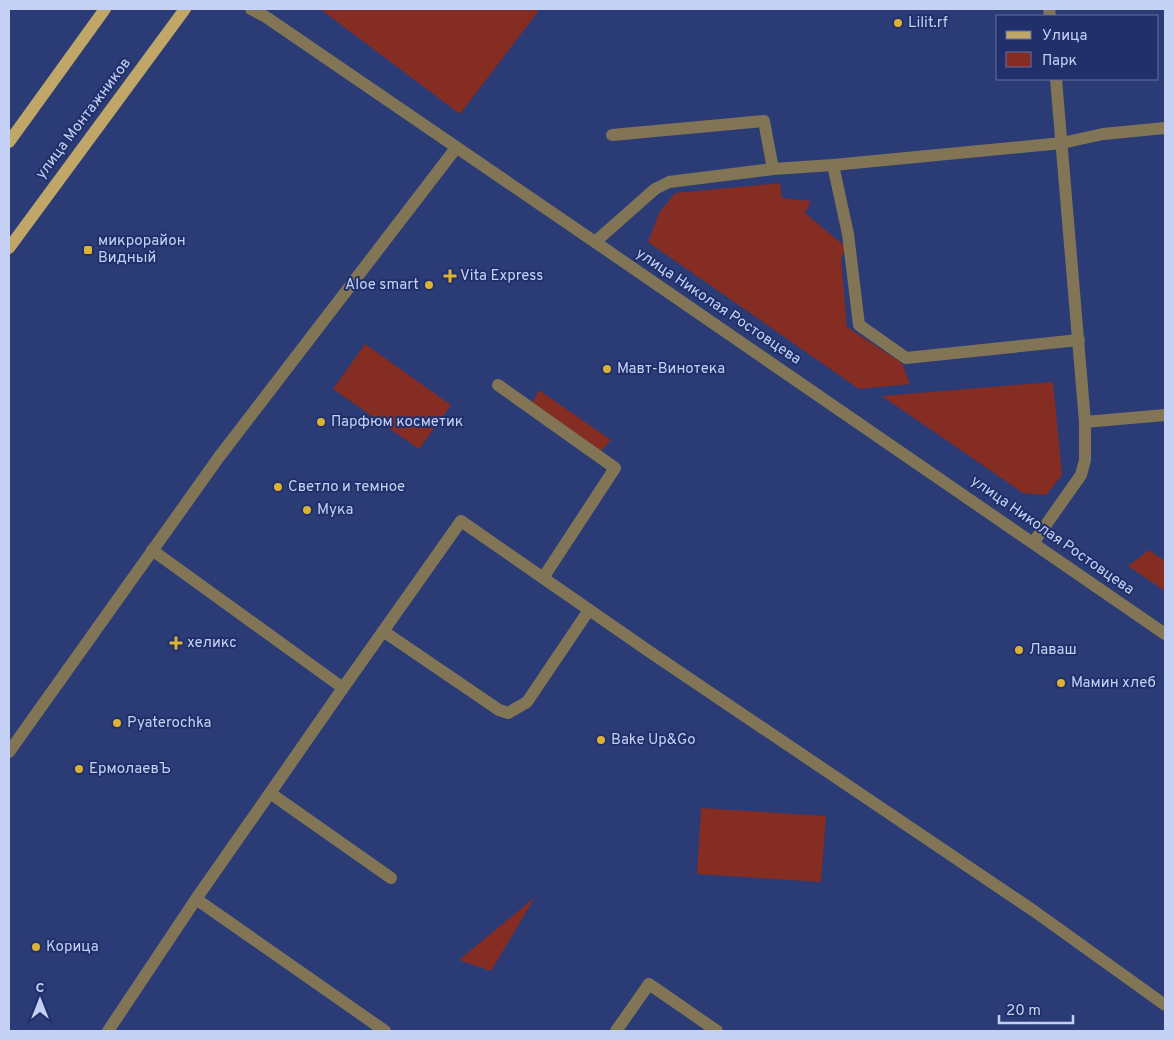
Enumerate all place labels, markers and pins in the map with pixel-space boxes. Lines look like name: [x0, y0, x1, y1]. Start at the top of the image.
place label: Lilit.rf: [908, 14, 948, 33]
marker: Lilit.rf: [892, 17, 904, 29]
place label: микрорайон Видный: [98, 232, 186, 268]
marker: микрорайон Видный: [82, 244, 94, 256]
place label: Vita Express: [460, 267, 543, 286]
marker: Vita Express: [444, 270, 456, 282]
place label: Aloe smart: [345, 276, 419, 295]
marker: Aloe smart: [423, 279, 435, 291]
place label: Мавт-Винотека: [617, 360, 725, 379]
marker: Мавт-Винотека: [601, 363, 613, 375]
place label: Парфюм косметик: [331, 413, 463, 432]
marker: Парфюм косметик: [315, 416, 327, 428]
place label: Светло и темное: [288, 478, 405, 497]
marker: Светло и темное: [272, 481, 284, 493]
place label: Мука: [317, 501, 354, 520]
marker: Мука: [301, 504, 313, 516]
place label: хеликс: [187, 634, 237, 653]
marker: хеликс: [169, 636, 183, 650]
place label: Лаваш: [1029, 641, 1077, 660]
marker: Лаваш: [1013, 644, 1025, 656]
place label: Мамин хлеб: [1071, 674, 1156, 693]
marker: Мамин хлеб: [1055, 677, 1067, 689]
place label: Pyaterochka: [127, 714, 211, 733]
marker: Pyaterochka: [111, 717, 123, 729]
place label: Bake Up&Go: [611, 731, 696, 750]
marker: Bake Up&Go: [595, 734, 607, 746]
place label: ЕрмолаевЪ: [89, 760, 171, 779]
marker: ЕрмолаевЪ: [73, 763, 85, 775]
place label: Корица: [46, 938, 99, 957]
marker: Корица: [30, 941, 42, 953]

